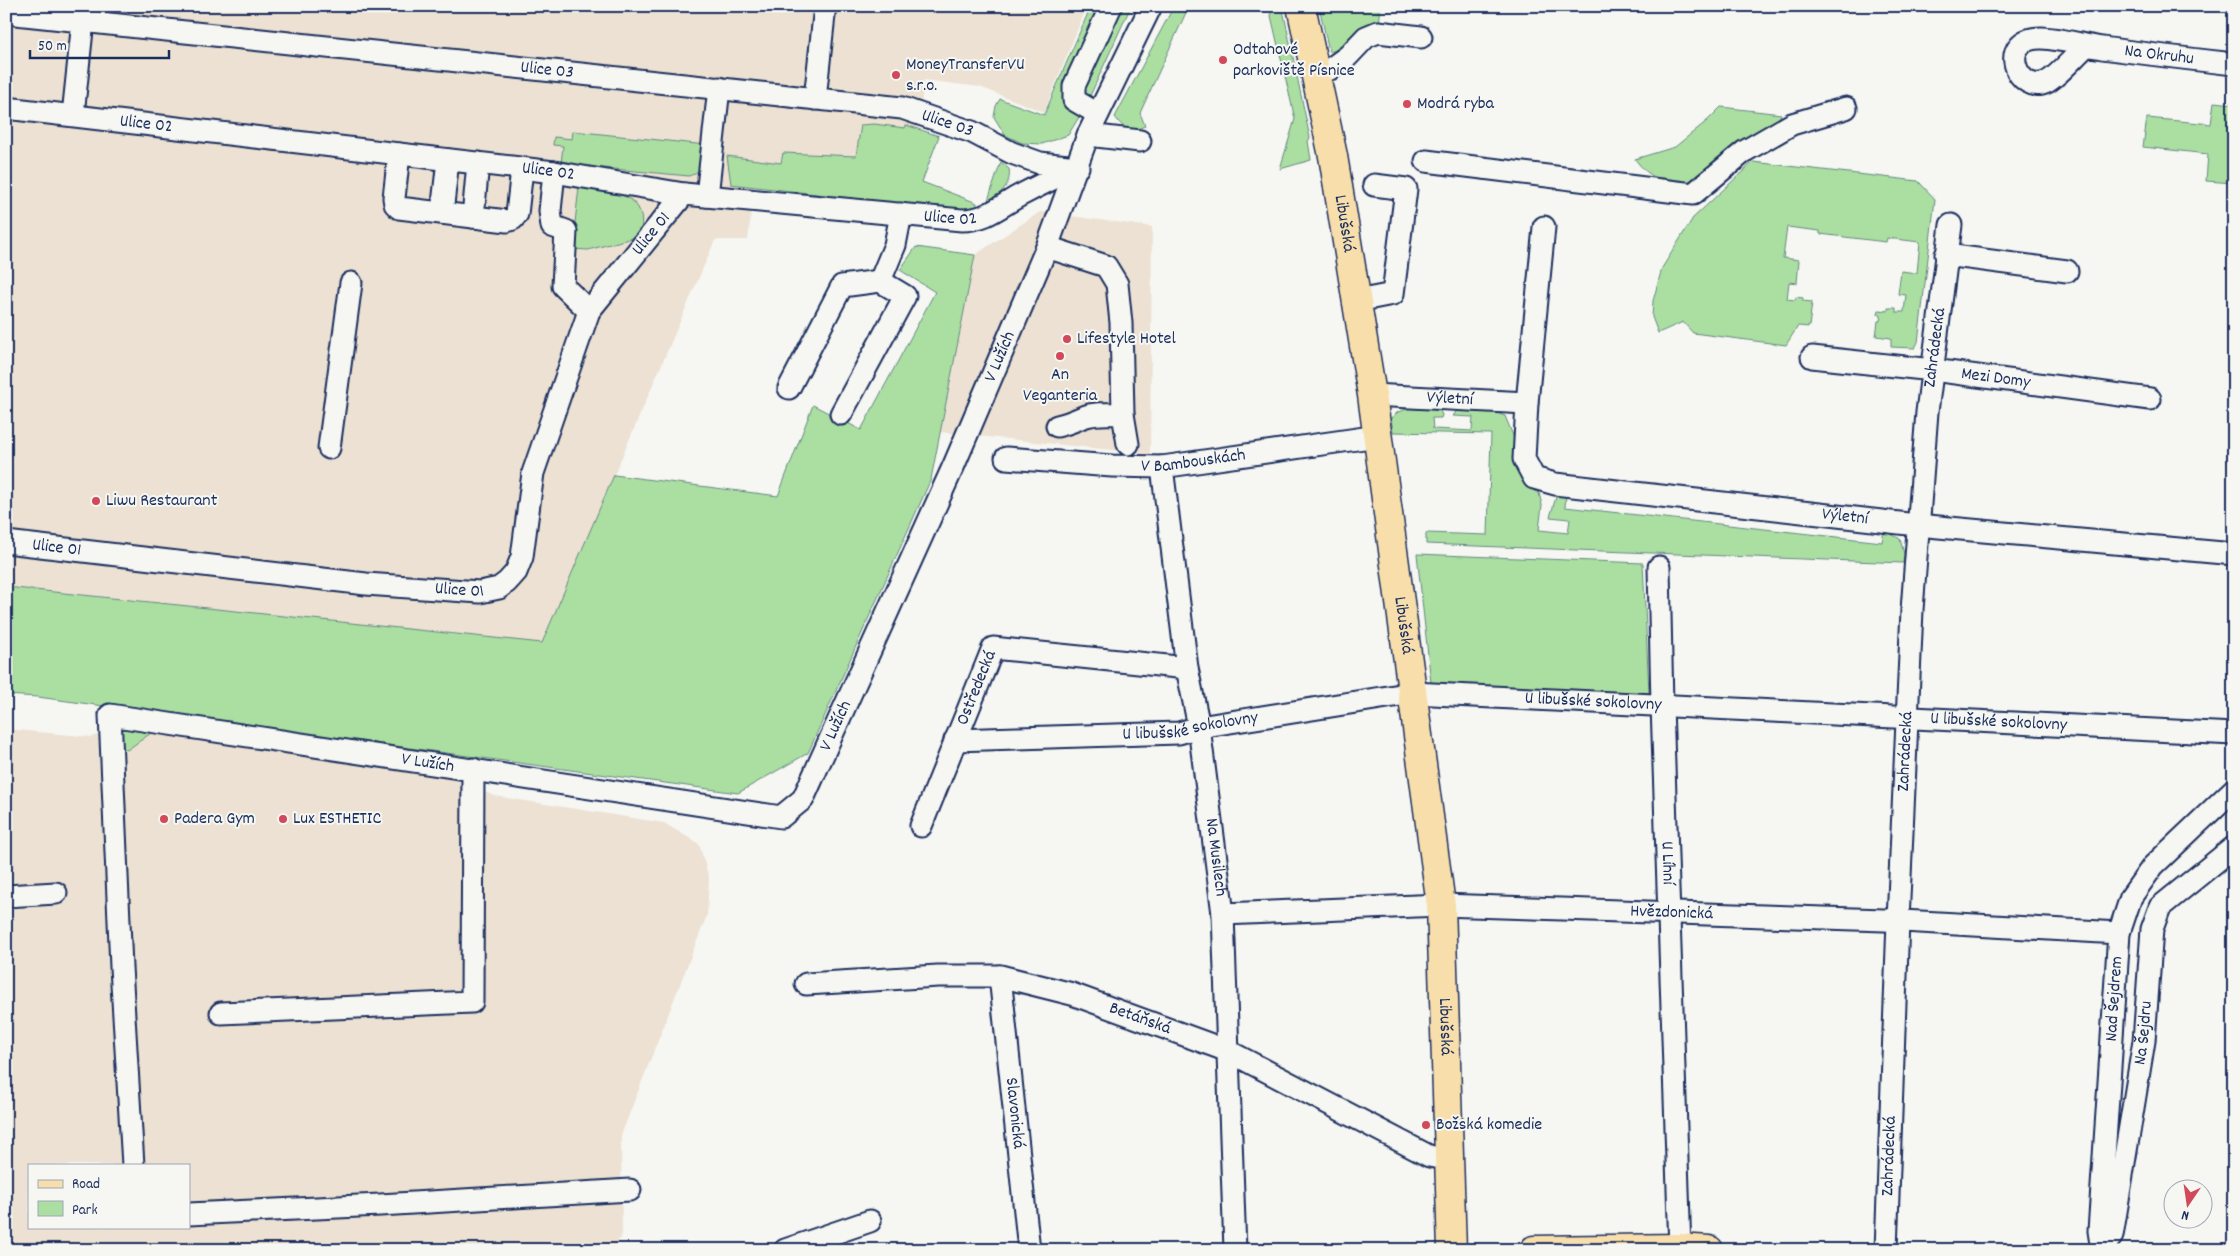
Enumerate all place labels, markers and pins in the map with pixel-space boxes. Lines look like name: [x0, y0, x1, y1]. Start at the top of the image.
place label: Odtahové parkoviště Písnice: [1233, 38, 1355, 84]
place label: MoneyTransferVU s.r.o.: [906, 53, 1025, 99]
marker: Odtahové parkoviště Písnice: [1217, 54, 1229, 66]
marker: MoneyTransferVU s.r.o.: [890, 69, 902, 81]
place label: Modrá ryba: [1417, 92, 1495, 117]
marker: Modrá ryba: [1401, 98, 1413, 110]
place label: Lifestyle Hotel: [1077, 327, 1177, 352]
marker: Lifestyle Hotel: [1061, 333, 1073, 345]
marker: An Veganteria: [1054, 350, 1066, 362]
place label: An Veganteria: [1023, 363, 1098, 409]
place label: Liwu Restaurant: [106, 489, 218, 514]
marker: Liwu Restaurant: [90, 495, 102, 507]
place label: Padera Gym: [174, 807, 255, 832]
place label: Lux ESTHETIC: [293, 807, 381, 832]
marker: Padera Gym: [158, 813, 170, 825]
marker: Lux ESTHETIC: [277, 813, 289, 825]
place label: Božská komedie: [1436, 1113, 1542, 1138]
marker: Božská komedie: [1420, 1119, 1432, 1131]

